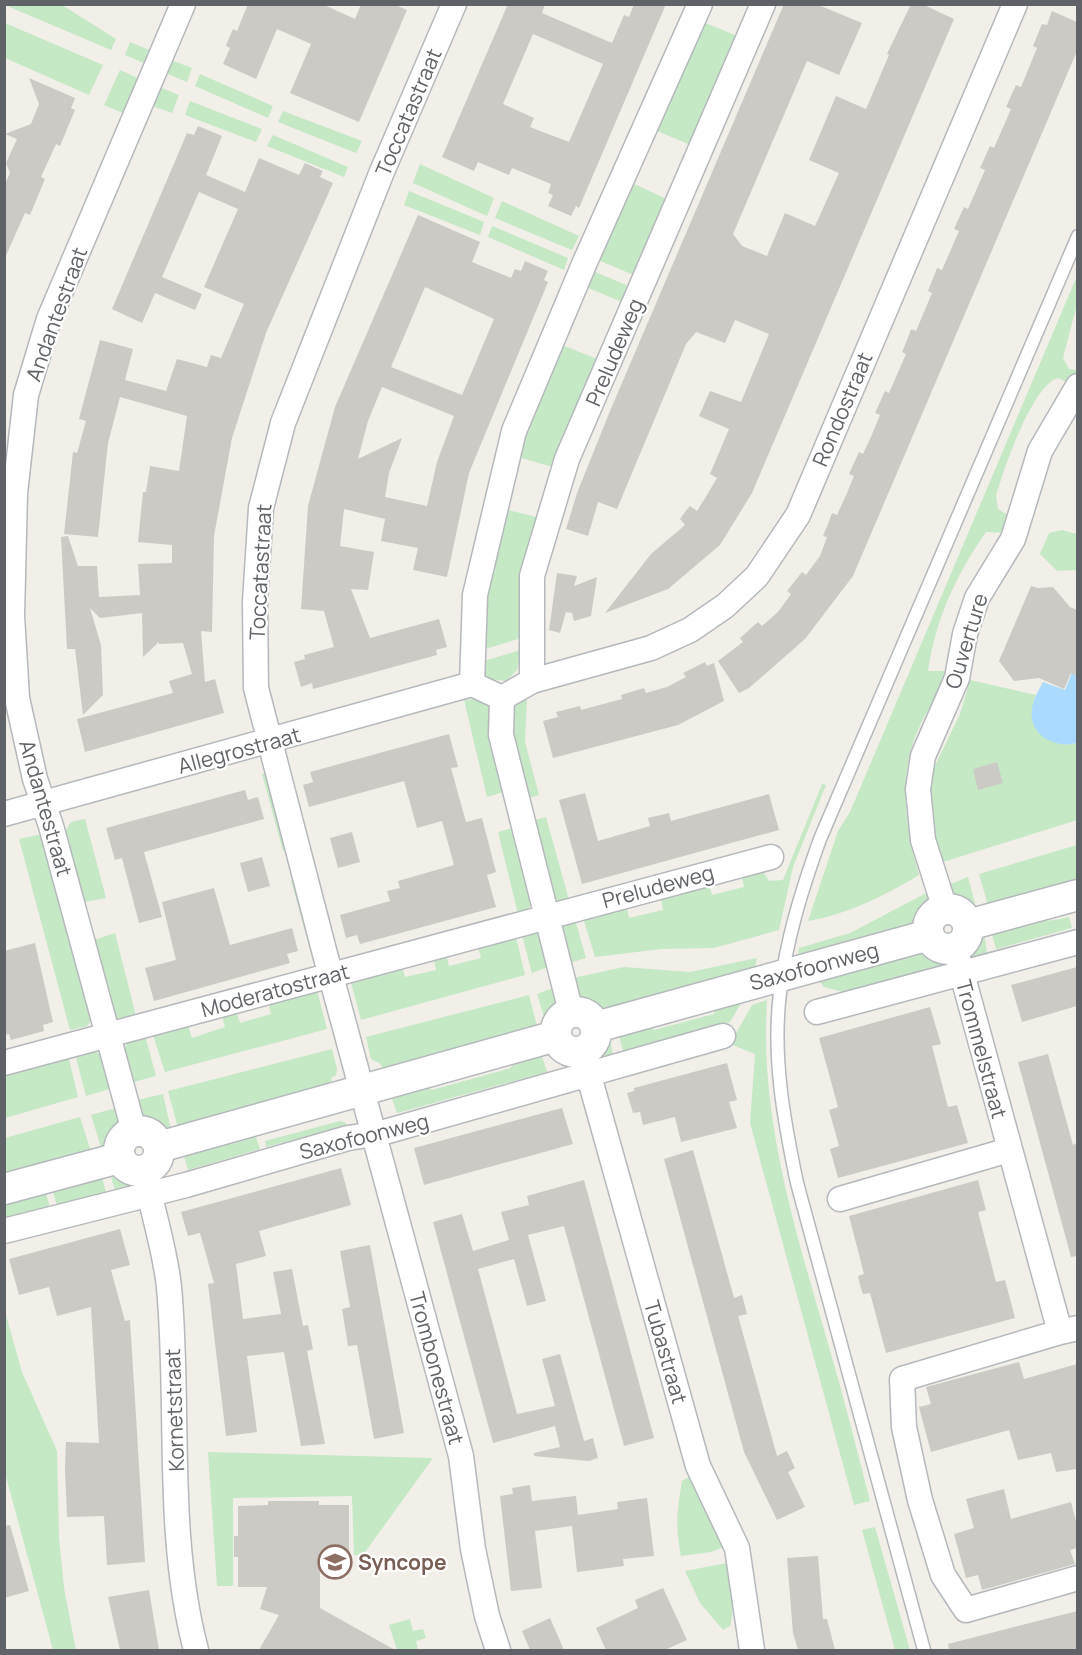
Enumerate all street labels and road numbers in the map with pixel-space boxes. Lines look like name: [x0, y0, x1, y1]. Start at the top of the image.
street label: Toccatastraat: [369, 44, 447, 180]
street label: Andantestraat: [19, 243, 93, 385]
street label: Preludeweg: [579, 294, 649, 410]
street label: Rondostraat: [805, 348, 879, 470]
street label: Toccatastraat: [242, 503, 278, 641]
street label: Ouverture: [938, 590, 994, 692]
street label: Allegrostraat: [175, 720, 303, 780]
street label: Andantestraat: [13, 736, 79, 880]
street label: Preludeweg: [599, 858, 717, 914]
street label: Saxofoonweg: [746, 935, 882, 997]
street label: Moderatostraat: [198, 957, 352, 1023]
street label: Trommelstraat: [950, 977, 1014, 1121]
street label: Saxofoonweg: [296, 1106, 432, 1166]
street label: Trombonestraat: [403, 1289, 471, 1447]
street label: Tubastraat: [638, 1297, 694, 1407]
street label: Kornetstraat: [158, 1348, 190, 1472]

